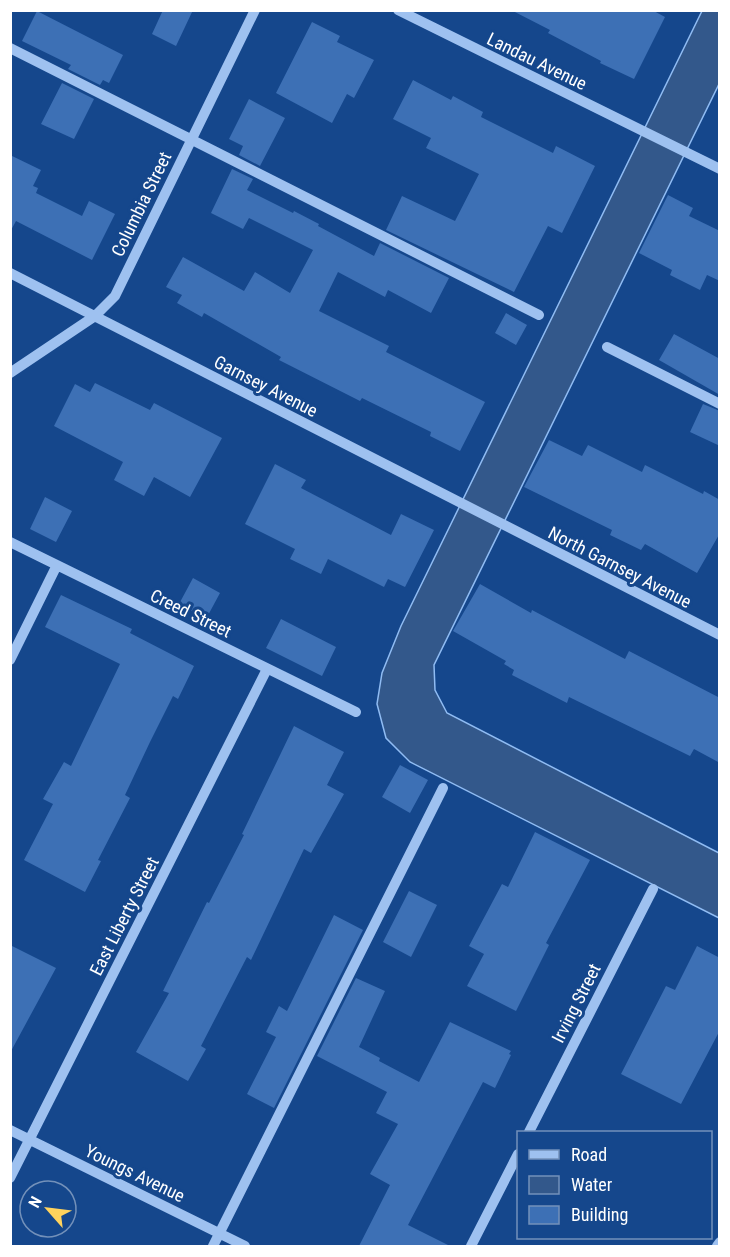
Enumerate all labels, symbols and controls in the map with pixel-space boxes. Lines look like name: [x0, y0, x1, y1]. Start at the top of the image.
street label: Landau Avenue: [484, 28, 590, 94]
street label: Columbia Street: [107, 148, 175, 260]
street label: Garnsey Avenue: [211, 351, 321, 421]
street label: North Garnsey Avenue: [545, 522, 695, 612]
street label: Creed Street: [147, 584, 235, 642]
street label: East Liberty Street: [85, 853, 163, 979]
street label: Irving Street: [547, 960, 605, 1046]
legend: [517, 1131, 712, 1239]
street label: Youngs Avenue: [82, 1140, 188, 1206]
text: Road: [571, 1144, 607, 1165]
text: Water: [571, 1174, 613, 1195]
north arrow: [18, 1179, 78, 1239]
text: N: [25, 1193, 46, 1211]
text: Building: [571, 1204, 628, 1225]

